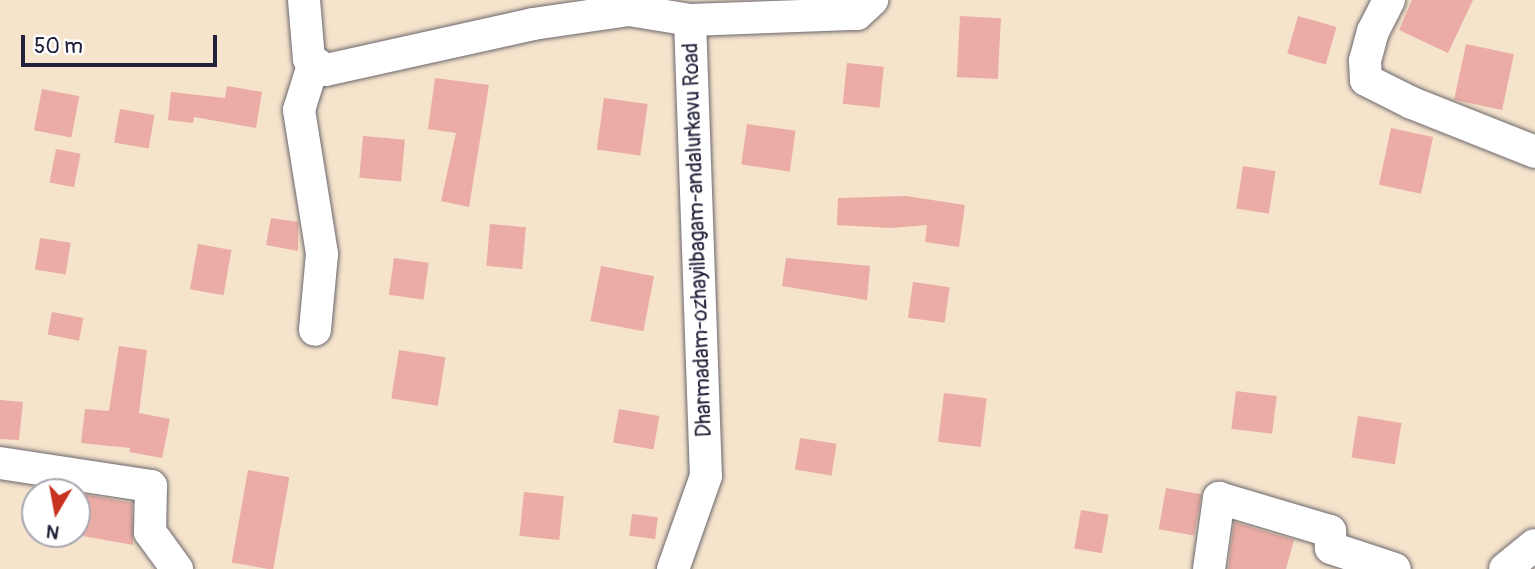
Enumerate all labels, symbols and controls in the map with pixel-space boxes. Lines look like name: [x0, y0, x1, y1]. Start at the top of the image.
scale bar: [24, 21, 220, 65]
text: 50 m: [34, 33, 83, 60]
street label: Dharmadam-ozhayilbagam-andalurkavu Road: [679, 42, 717, 438]
north arrow: [21, 478, 91, 548]
text: N: [44, 519, 61, 545]

